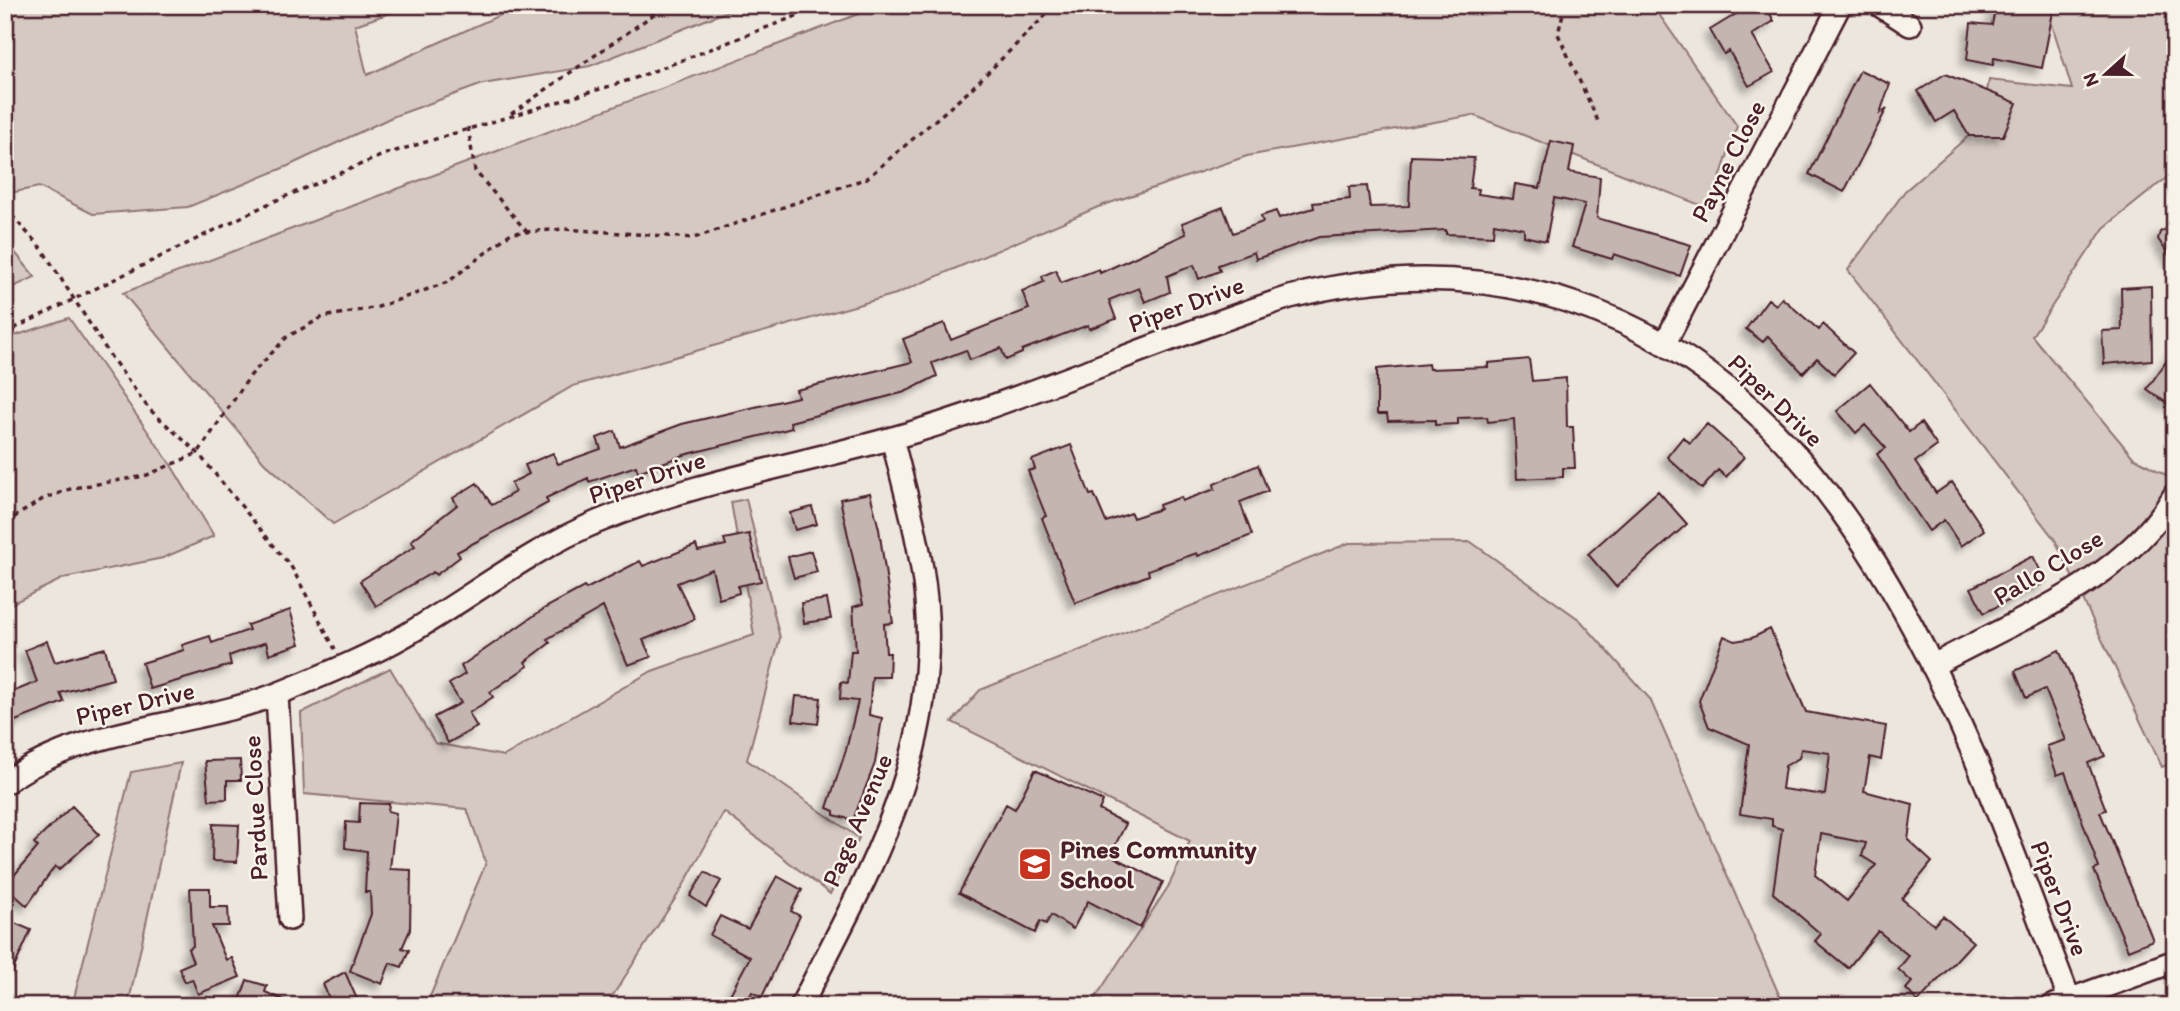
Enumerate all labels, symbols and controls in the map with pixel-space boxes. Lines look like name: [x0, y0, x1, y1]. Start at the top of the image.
north arrow: [2072, 38, 2142, 108]
text: N: [2078, 70, 2104, 90]
street label: Payne Close: [1684, 95, 1772, 227]
street label: Piper Drive: [1124, 268, 1248, 340]
street label: Piper Drive: [1721, 346, 1831, 454]
street label: Piper Drive: [584, 443, 710, 511]
street label: Pallo Close: [1987, 522, 2109, 612]
street label: Piper Drive: [72, 674, 198, 732]
street label: Pardue Close: [235, 734, 275, 882]
street label: Page Avenue: [815, 748, 899, 892]
place label: Pines Community School: [1060, 833, 1257, 895]
street label: Piper Drive: [2023, 836, 2097, 960]
school or university icon: Pines Community School: [1016, 845, 1054, 883]

